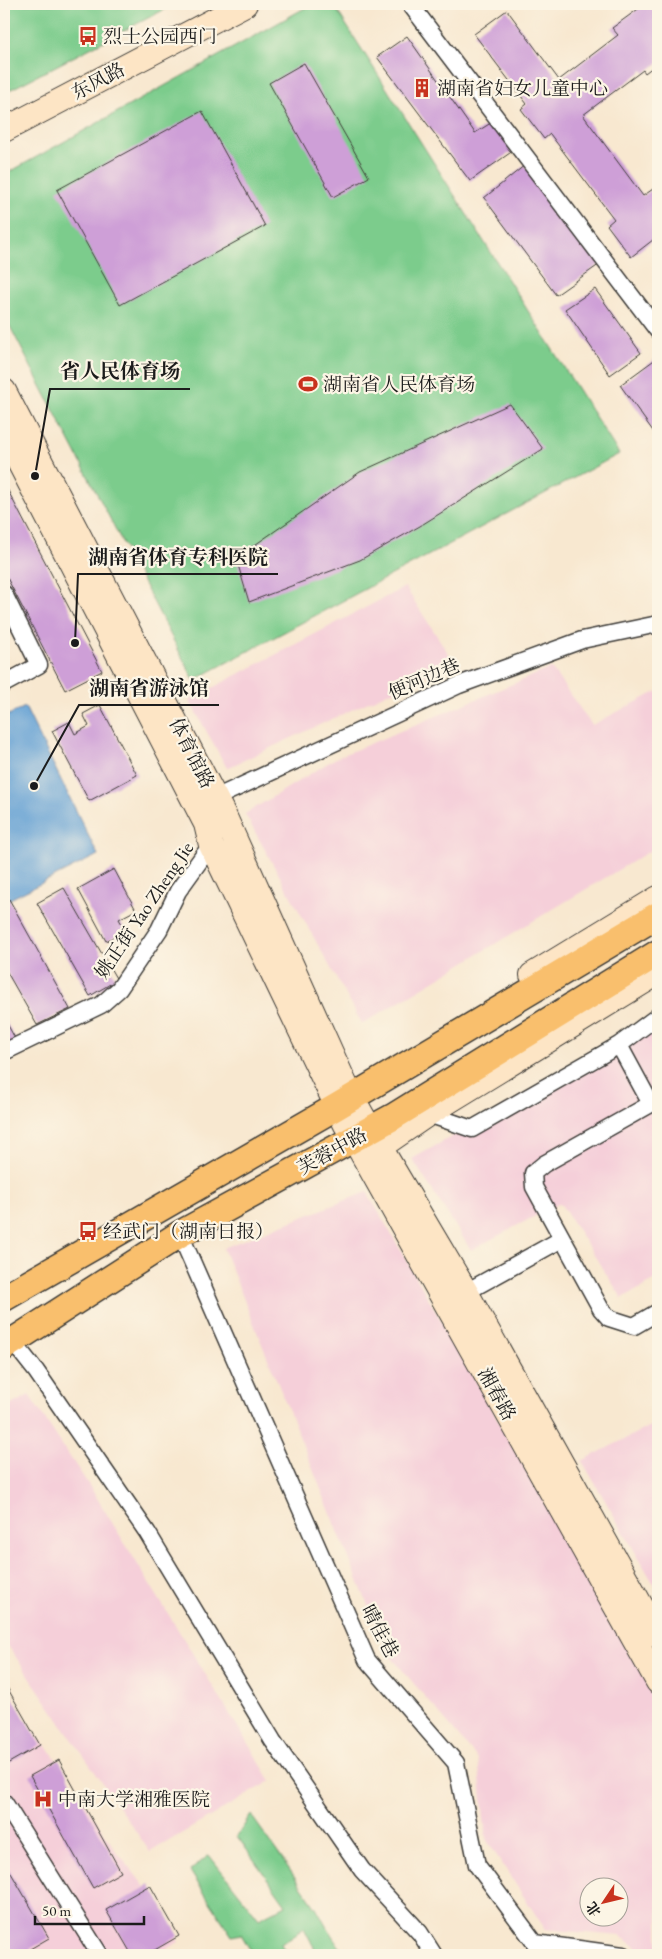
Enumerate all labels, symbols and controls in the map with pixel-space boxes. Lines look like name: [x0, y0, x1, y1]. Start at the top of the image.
place label: 烈士公园西门: [103, 24, 217, 49]
bus stop icon: 烈士公园西门: [77, 25, 99, 47]
street label: 东风路: [67, 57, 129, 105]
place label: 湖南省妇女儿童中心: [437, 76, 608, 101]
building icon: 湖南省妇女儿童中心: [411, 77, 433, 99]
callout: 省人民体育场: [50, 354, 190, 389]
text: 省人民体育场: [60, 358, 180, 384]
place label: 湖南省人民体育场: [323, 372, 475, 397]
sports icon: 湖南省人民体育场: [297, 373, 319, 395]
callout: 湖南省体育专科医院: [78, 539, 278, 574]
text: 湖南省体育专科医院: [88, 544, 268, 570]
street label: 便河边巷: [384, 653, 464, 705]
callout: 湖南省游泳馆: [79, 670, 219, 705]
text: 湖南省游泳馆: [89, 675, 209, 701]
street label: 体育馆路: [164, 713, 220, 793]
street label: 姚正街 Yao Zheng Jie: [89, 837, 199, 983]
street label: 芙蓉中路: [293, 1122, 371, 1180]
place label: 经武门（湖南日报）: [103, 1219, 274, 1244]
bus stop icon: 经武门（湖南日报）: [77, 1220, 99, 1242]
street label: 湘春路: [472, 1363, 522, 1425]
street label: 晴佳巷: [356, 1600, 404, 1662]
place label: 中南大学湘雅医院: [58, 1787, 210, 1812]
hospital icon: 中南大学湘雅医院: [32, 1788, 54, 1810]
north arrow: [580, 1876, 630, 1926]
scale bar: [35, 1894, 144, 1926]
text: 北: [582, 1899, 605, 1920]
text: 50 m: [42, 1901, 71, 1920]

